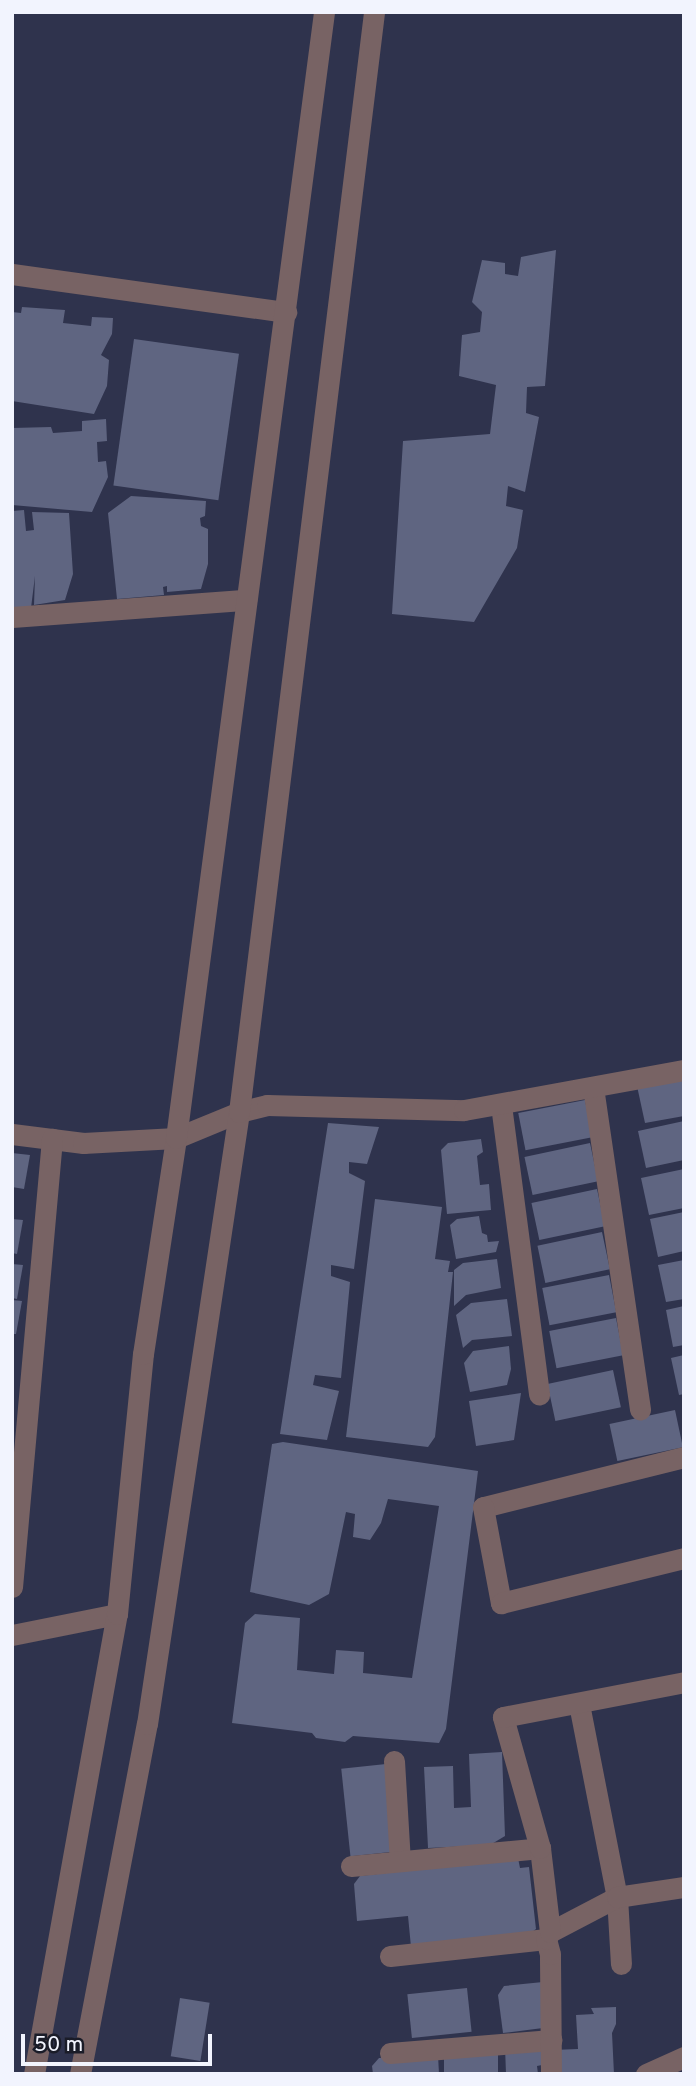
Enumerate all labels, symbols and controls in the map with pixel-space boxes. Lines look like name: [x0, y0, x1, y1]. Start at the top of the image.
scale bar: [24, 2020, 215, 2064]
text: 50 m: [34, 2032, 83, 2059]

